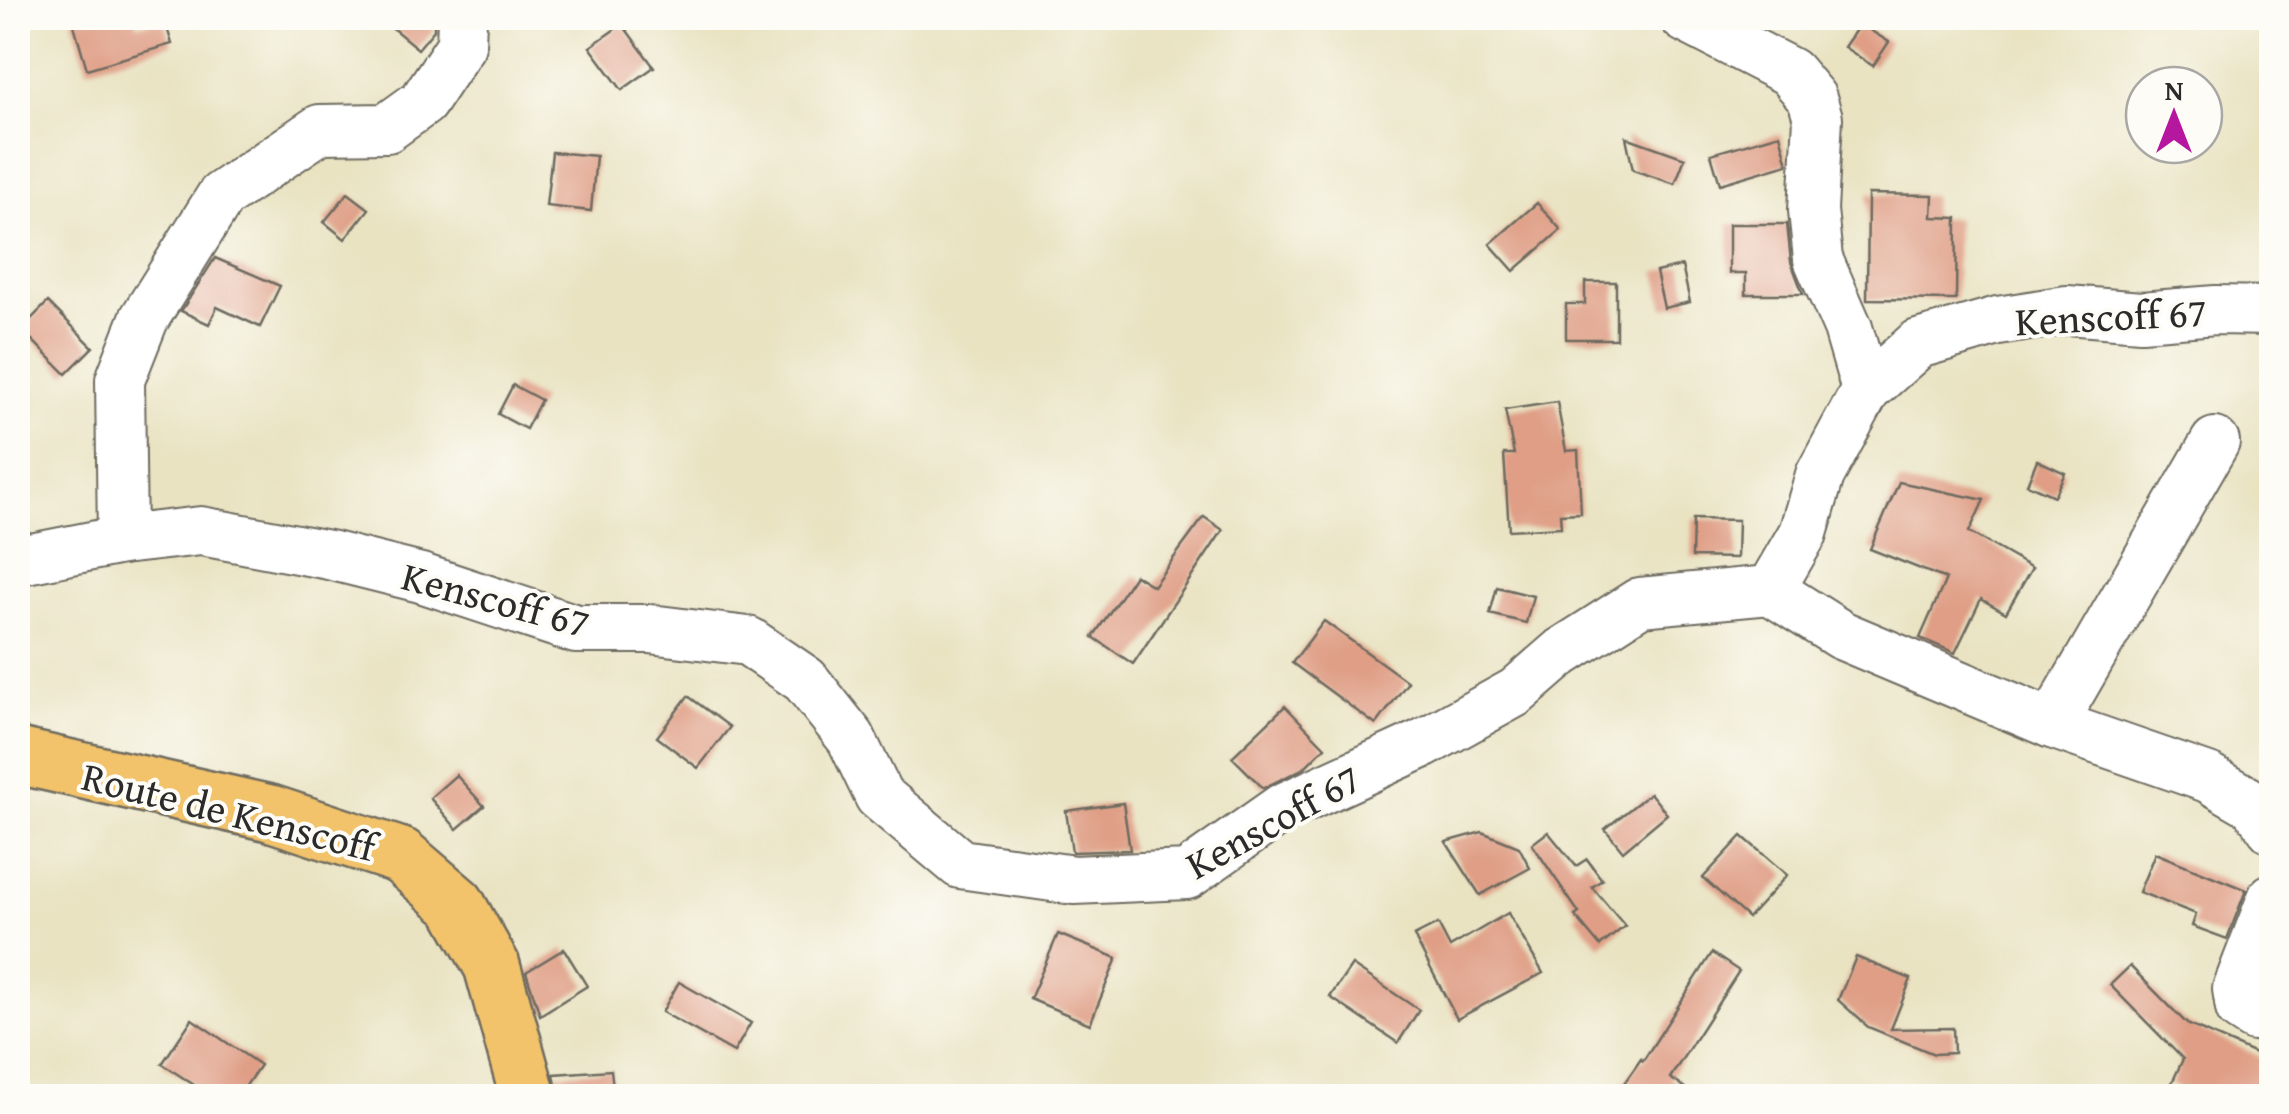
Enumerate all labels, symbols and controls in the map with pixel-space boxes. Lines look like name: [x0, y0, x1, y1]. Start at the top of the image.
north arrow: [2124, 65, 2224, 165]
text: N: [2165, 69, 2184, 110]
street label: Kenscoff 67: [2014, 282, 2208, 350]
street label: Kenscoff 67: [396, 546, 596, 652]
street label: Route de Kenscoff: [76, 746, 386, 877]
street label: Kenscoff 67: [1175, 749, 1371, 893]

